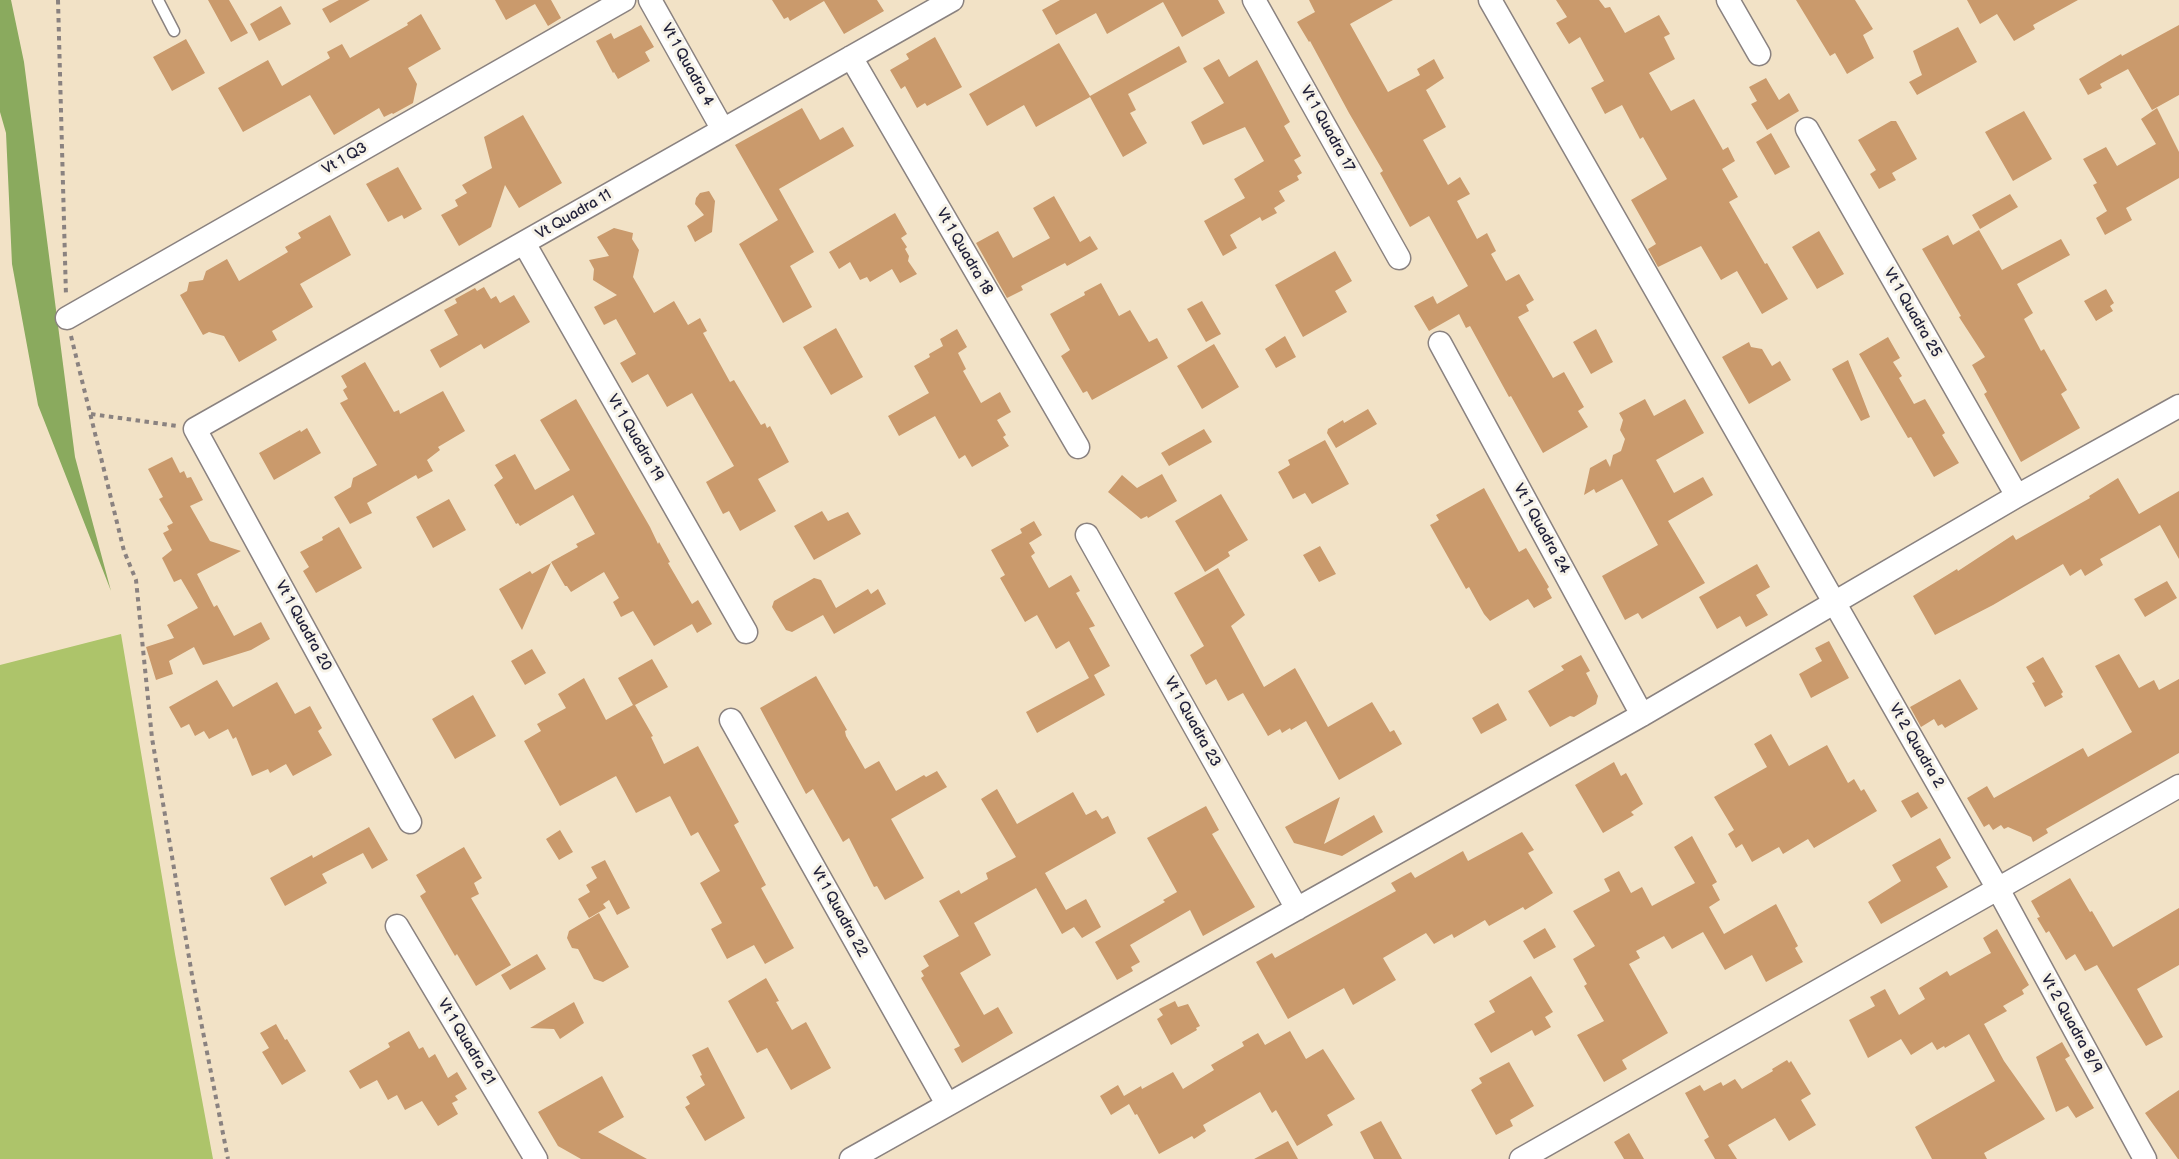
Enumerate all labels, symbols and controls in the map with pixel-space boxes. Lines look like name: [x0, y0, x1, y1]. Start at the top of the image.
street label: Vt 1 Quadra 4: [657, 21, 717, 109]
street label: Vt 1 Quadra 17: [1296, 83, 1358, 175]
street label: Vt 1 Q3: [319, 139, 371, 179]
street label: Vt Quadra 11: [533, 186, 615, 244]
street label: Vt 1 Quadra 18: [932, 205, 996, 299]
street label: Vt 1 Quadra 25: [1879, 265, 1945, 361]
street label: Vt 1 Quadra 19: [603, 391, 667, 485]
street label: Vt 1 Quadra 24: [1509, 481, 1573, 577]
street label: Vt 1 Quadra 20: [271, 578, 335, 674]
street label: Vt 1 Quadra 23: [1160, 674, 1224, 770]
street label: Vt 2 Quadra 2: [1885, 701, 1947, 791]
street label: Vt 1 Quadra 22: [807, 864, 871, 960]
street label: Vt 2 Quadra 8/9: [2037, 972, 2105, 1076]
street label: Vt 1 Quadra 21: [433, 996, 499, 1088]

